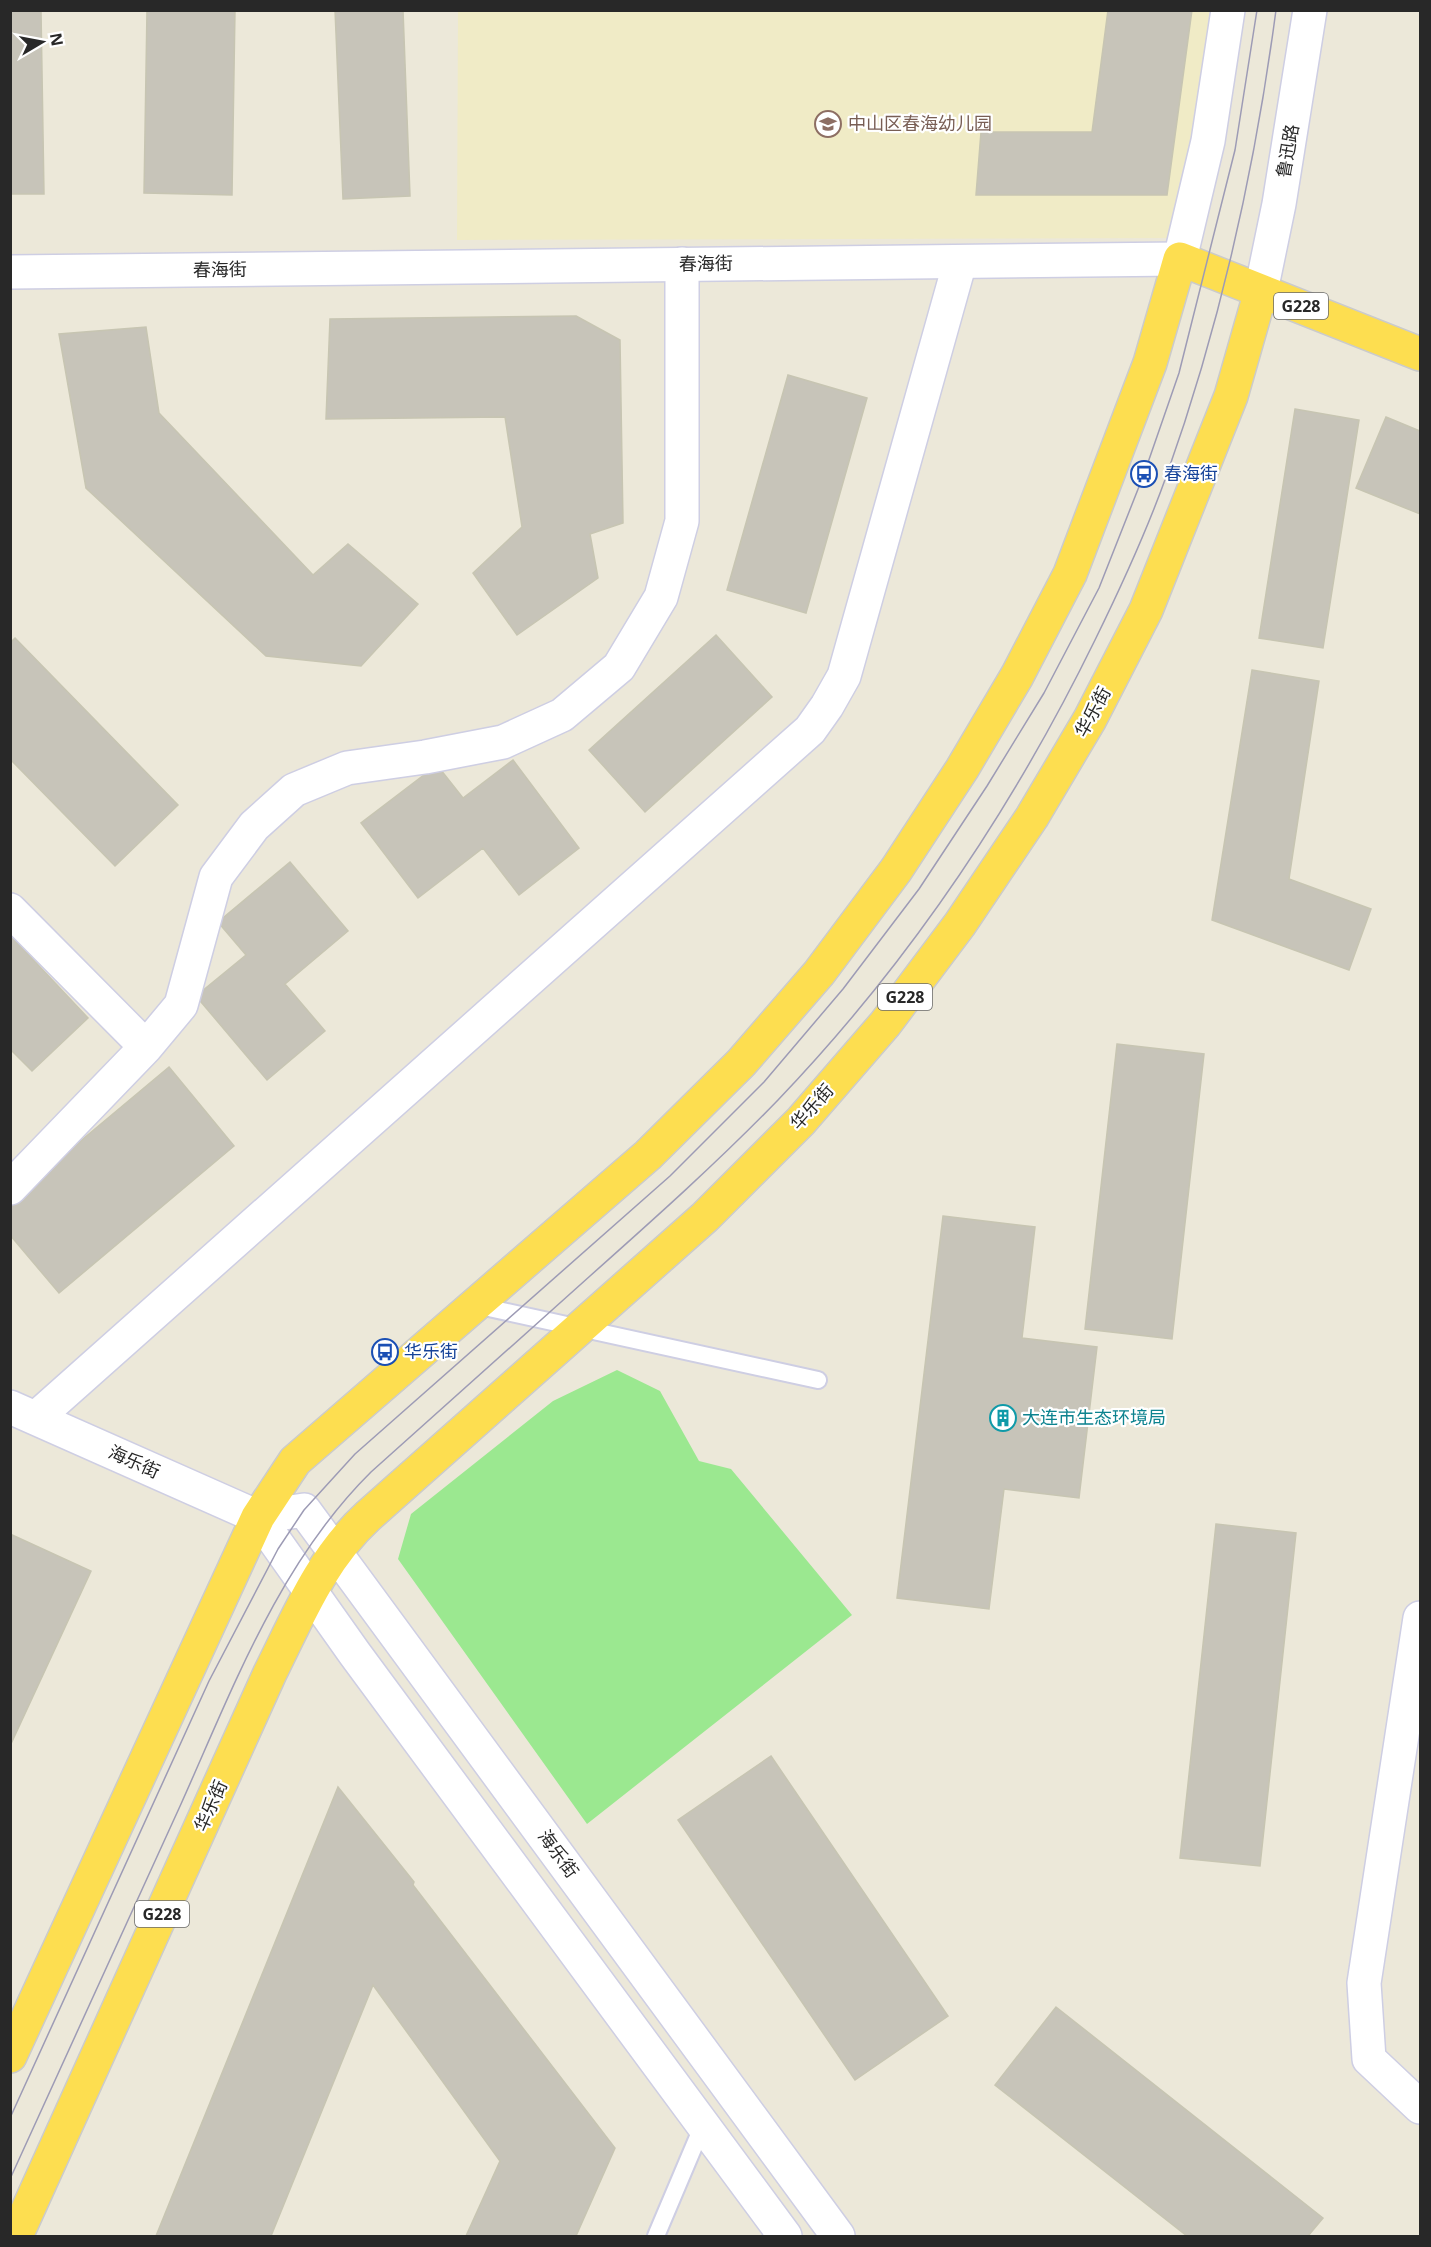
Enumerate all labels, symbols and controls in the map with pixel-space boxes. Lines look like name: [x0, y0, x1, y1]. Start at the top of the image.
north arrow: [12, 12, 72, 72]
text: N: [45, 31, 69, 48]
school or university icon: 中山区春海幼儿园: [813, 109, 843, 139]
place label: 中山区春海幼儿园: [848, 111, 992, 135]
street label: 鲁迅路: [1271, 122, 1304, 179]
street label: 春海街: [679, 251, 733, 275]
street label: 春海街: [193, 257, 247, 281]
road number: G228: [1274, 293, 1328, 319]
bus stop icon: 春海街: [1129, 459, 1159, 489]
place label: 春海街: [1164, 461, 1218, 485]
street label: 华乐街: [1069, 682, 1116, 741]
road number: G228: [878, 984, 932, 1010]
street label: 华乐街: [784, 1078, 838, 1134]
bus stop icon: 华乐街: [370, 1337, 400, 1367]
place label: 华乐街: [404, 1339, 458, 1363]
building icon: 大连市生态环境局: [988, 1403, 1018, 1433]
place label: 大连市生态环境局: [1022, 1405, 1166, 1429]
street label: 海乐街: [105, 1439, 164, 1483]
street label: 华乐街: [188, 1776, 232, 1835]
street label: 海乐街: [533, 1825, 584, 1882]
road number: G228: [135, 1901, 189, 1927]

